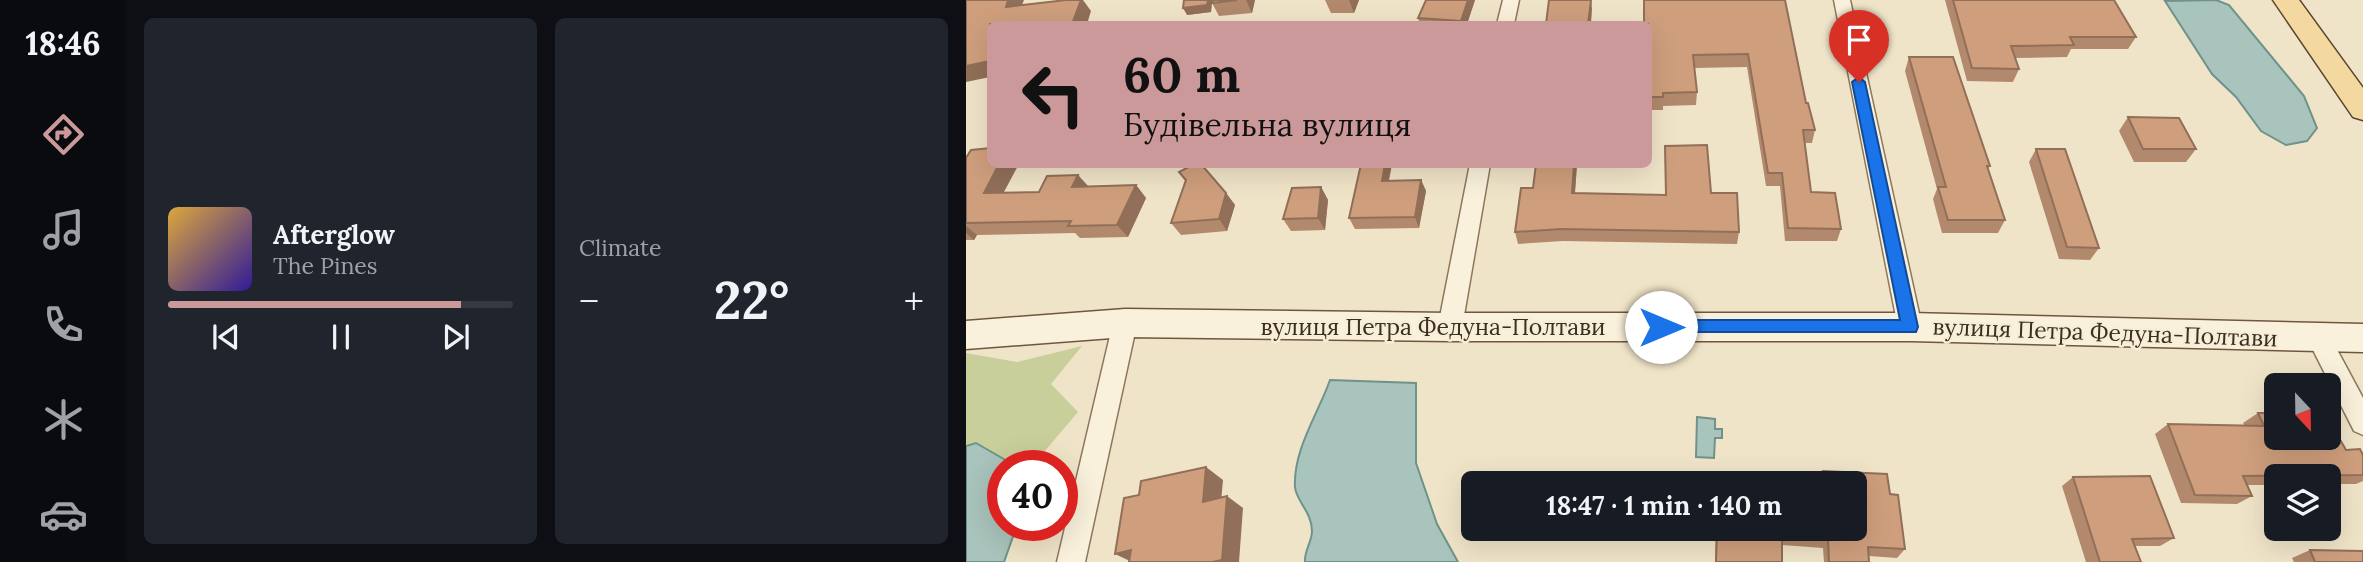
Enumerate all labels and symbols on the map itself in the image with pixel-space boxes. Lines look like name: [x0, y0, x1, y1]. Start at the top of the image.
pin: [1829, 10, 1889, 82]
position arrow: [1624, 290, 1698, 364]
street label: вулиця Петра Федуна-Полтави: [1932, 311, 2278, 353]
street label: вулиця Петра Федуна-Полтави: [1260, 312, 1606, 341]
north arrow: [2264, 373, 2342, 450]
speed limit sign: 40: [987, 450, 1078, 541]

